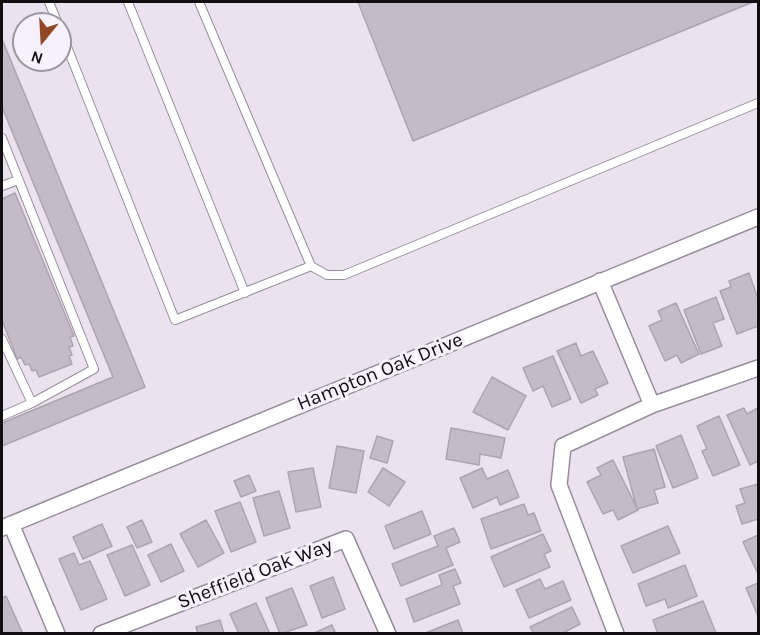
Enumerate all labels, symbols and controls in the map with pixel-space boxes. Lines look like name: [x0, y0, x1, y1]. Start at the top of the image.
north arrow: [12, 12, 72, 72]
text: N: [29, 47, 45, 69]
street label: Hampton Oak Drive: [294, 328, 466, 416]
street label: Sheffield Oak Way: [174, 533, 336, 615]

